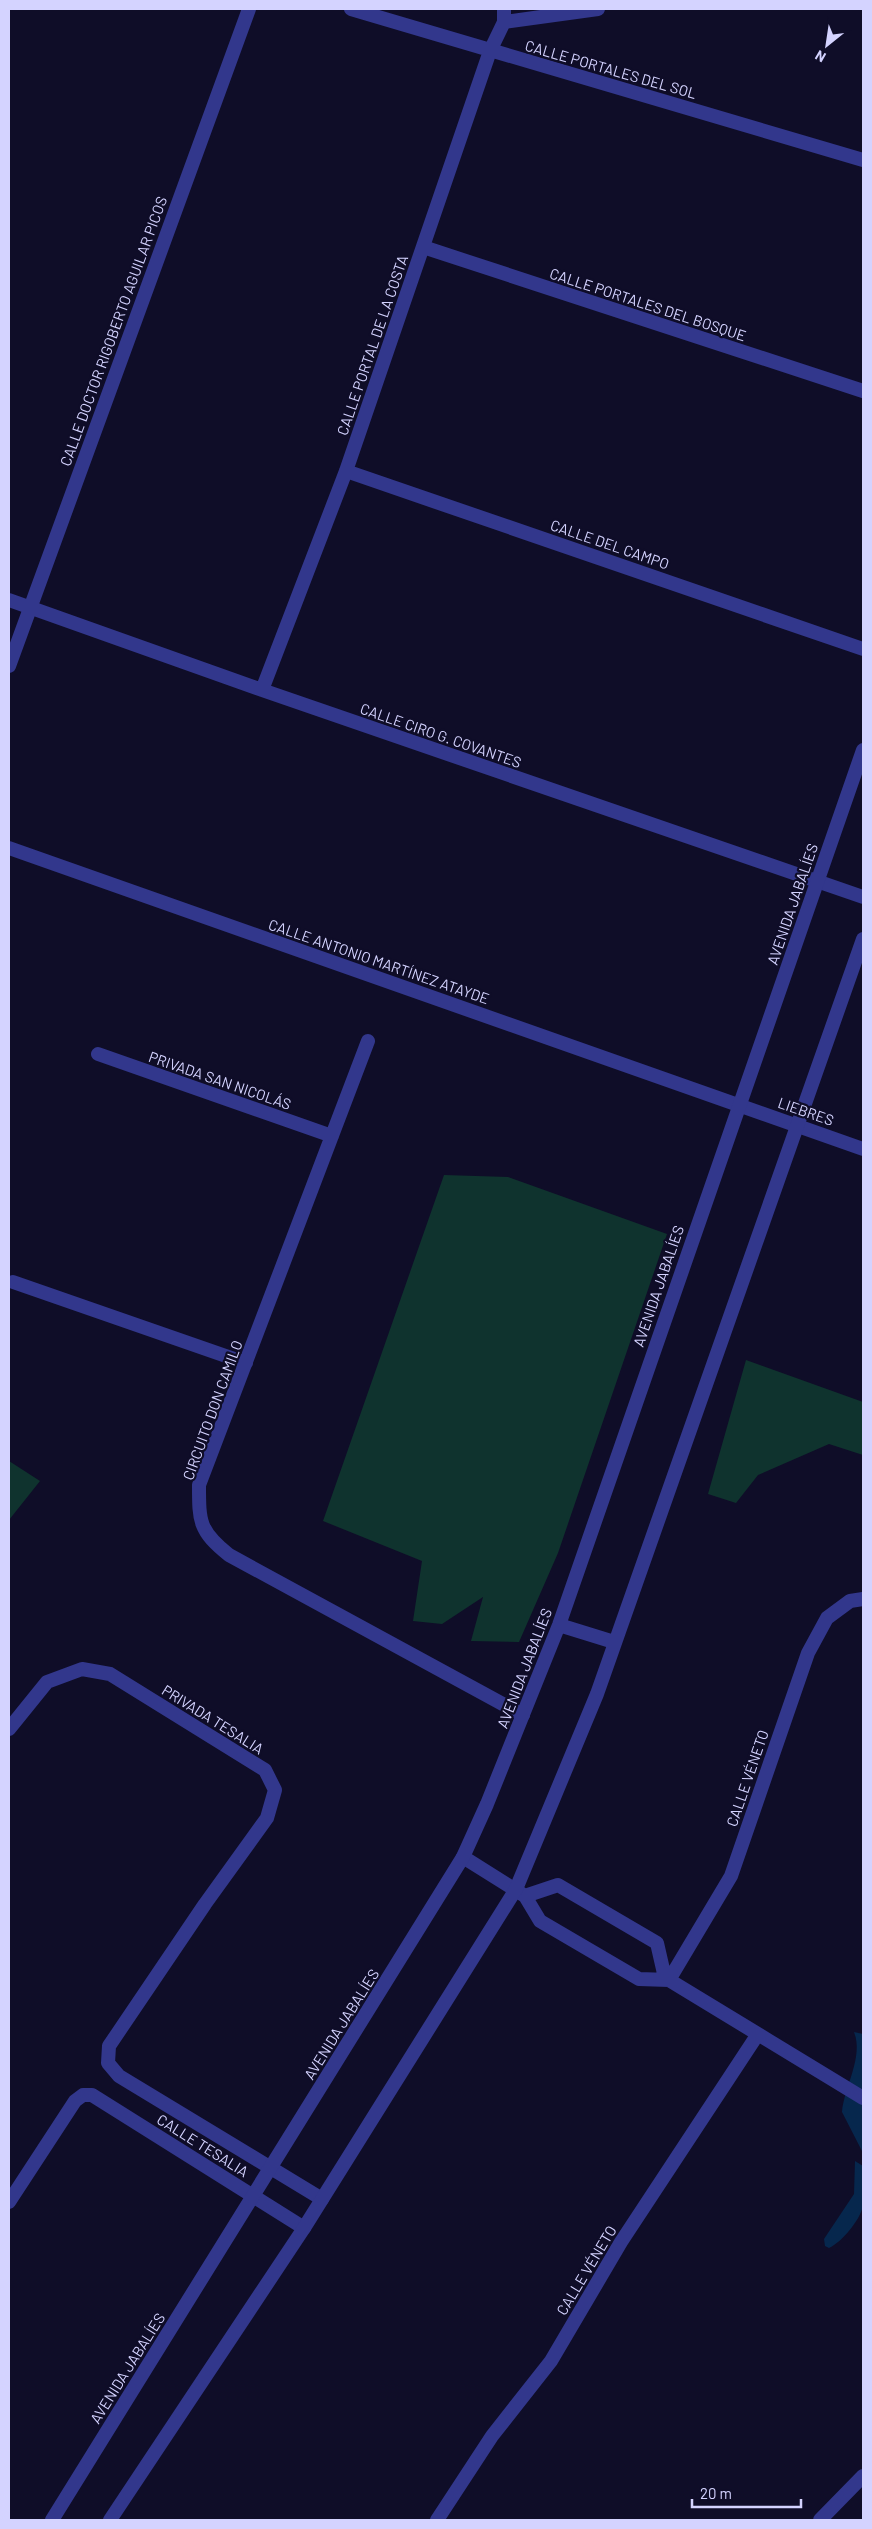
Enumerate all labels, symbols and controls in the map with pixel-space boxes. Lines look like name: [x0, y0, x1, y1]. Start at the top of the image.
north arrow: [802, 20, 852, 70]
street label: CALLE PORTALES DEL SOL: [523, 36, 699, 102]
text: N: [812, 47, 829, 66]
street label: CALLE DOCTOR RIGOBERTO AGUILAR PICOS: [56, 194, 170, 468]
street label: CALLE PORTAL DE LA COSTA: [333, 253, 411, 437]
street label: CALLE PORTALES DEL BOSQUE: [547, 264, 749, 344]
street label: CALLE DEL CAMPO: [548, 515, 672, 573]
street label: CALLE CIRO G. COVANTES: [358, 699, 524, 771]
street label: AVENIDA JABALÍES: [763, 841, 821, 967]
street label: CALLE ANTONIO MARTÍNEZ ATAYDE: [266, 915, 492, 1007]
street label: PRIVADA SAN NICOLÁS: [146, 1047, 294, 1113]
street label: LIEBRES: [776, 1093, 836, 1129]
street label: AVENIDA JABALÍES: [629, 1223, 687, 1349]
street label: CIRCUITO DON CAMILO: [178, 1338, 246, 1482]
street label: AVENIDA JABALÍES: [493, 1605, 555, 1731]
street label: PRIVADA TESALIA: [159, 1680, 267, 1758]
street label: CALLE VÉNETO: [722, 1727, 772, 1829]
street label: AVENIDA JABALÍES: [300, 1965, 382, 2083]
street label: CALLE TESALIA: [154, 2110, 252, 2180]
street label: CALLE VÉNETO: [552, 2222, 620, 2318]
street label: AVENIDA JABALÍES: [86, 2309, 168, 2427]
scale bar: [692, 2476, 801, 2508]
text: 20 m: [700, 2484, 732, 2502]

